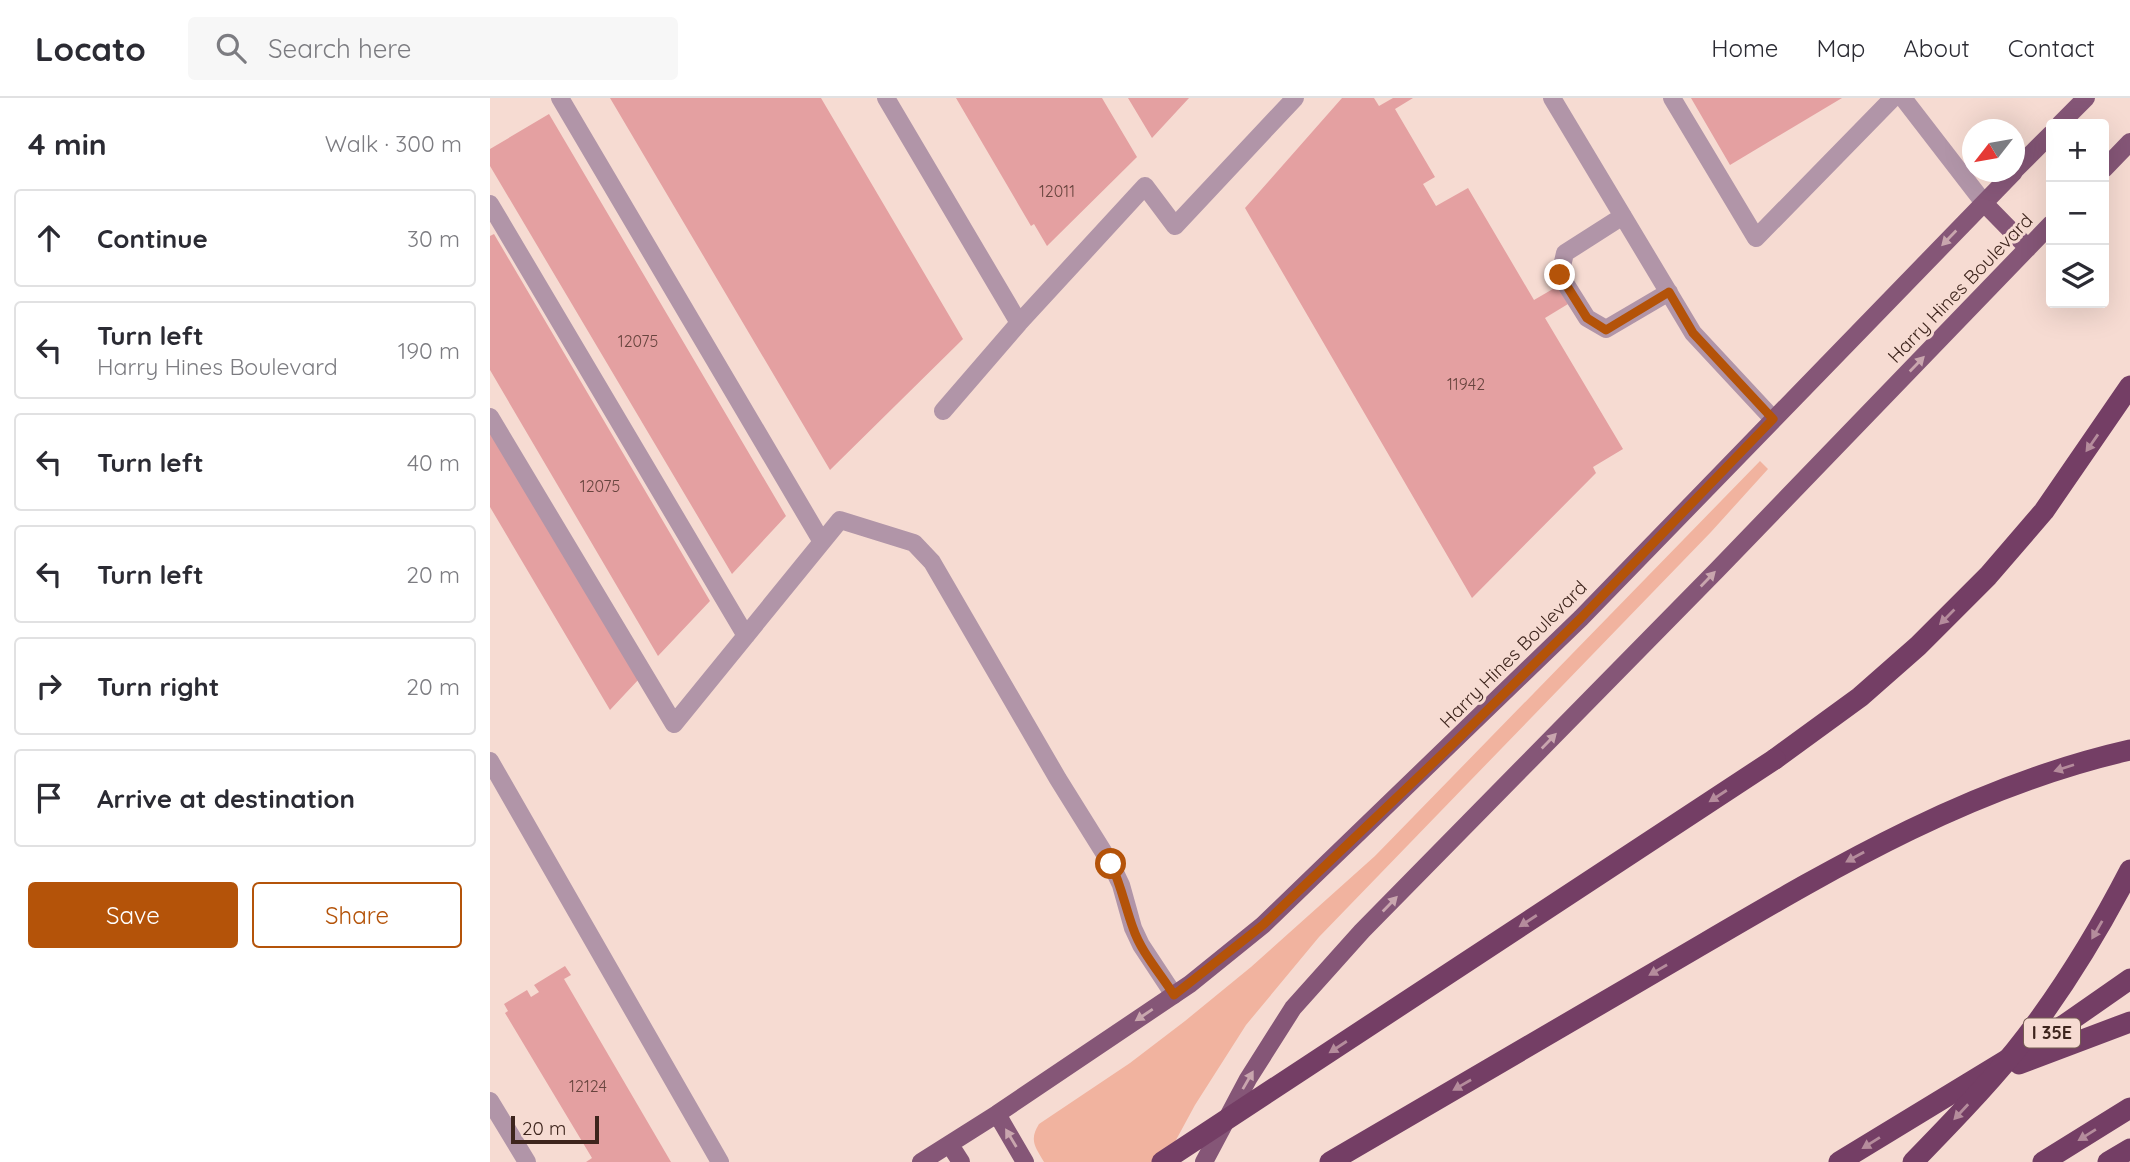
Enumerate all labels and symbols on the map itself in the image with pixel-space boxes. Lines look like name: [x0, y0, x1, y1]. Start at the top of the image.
north arrow: [1962, 119, 2025, 182]
house number: 12011: [1039, 181, 1075, 201]
street label: Harry Hines Boulevard: [1882, 208, 2038, 368]
one-way arrow: [1942, 229, 1958, 246]
route end: [1544, 259, 1575, 290]
house number: 12075: [618, 331, 658, 351]
one-way arrow: [1908, 355, 1925, 372]
house number: 11942: [1447, 374, 1485, 394]
one-way arrow: [2085, 434, 2099, 452]
house number: 12075: [580, 476, 620, 496]
one-way arrow: [1700, 570, 1717, 587]
street label: Harry Hines Boulevard: [1434, 575, 1592, 733]
one-way arrow: [1938, 609, 1955, 626]
one-way arrow: [1540, 734, 1557, 750]
one-way arrow: [2054, 763, 2075, 774]
one-way arrow: [1708, 790, 1728, 803]
route start: [1095, 848, 1126, 879]
one-way arrow: [1846, 851, 1865, 863]
one-way arrow: [1381, 895, 1398, 912]
one-way arrow: [1518, 915, 1538, 928]
one-way arrow: [2091, 920, 2103, 939]
one-way arrow: [1649, 964, 1668, 977]
one-way arrow: [1135, 1008, 1153, 1022]
road number: I 35E: [2024, 1018, 2080, 1048]
one-way arrow: [1328, 1040, 1348, 1053]
one-way arrow: [1242, 1071, 1254, 1090]
house number: 12124: [569, 1076, 607, 1096]
one-way arrow: [1452, 1079, 1471, 1091]
one-way arrow: [1954, 1103, 1970, 1120]
scale bar: [511, 1113, 598, 1145]
one-way arrow: [1004, 1129, 1017, 1148]
one-way arrow: [2077, 1129, 2096, 1141]
one-way arrow: [1861, 1136, 1880, 1149]

